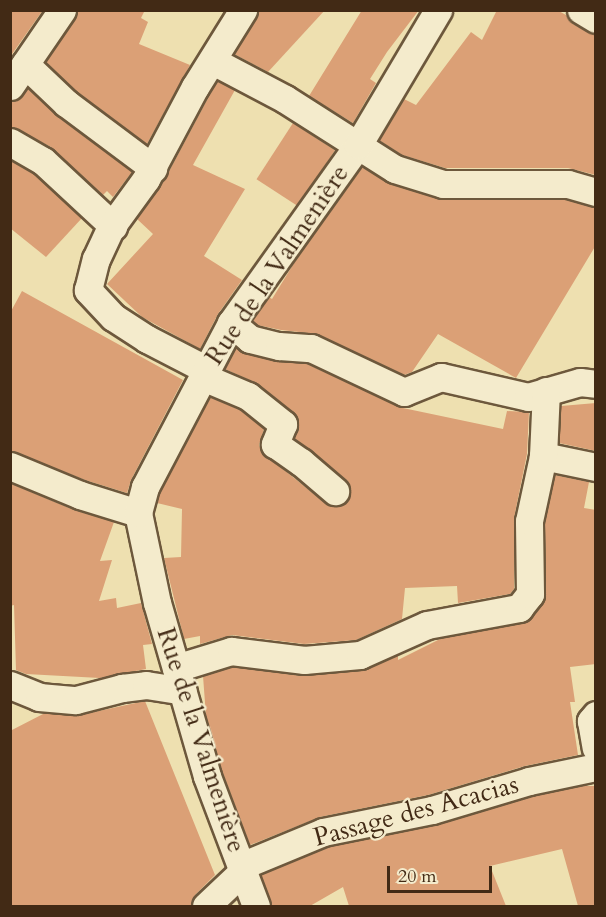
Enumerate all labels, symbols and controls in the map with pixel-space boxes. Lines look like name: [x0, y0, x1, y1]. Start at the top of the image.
street label: Rue de la Valmenière: [199, 159, 355, 371]
street label: Rue de la Valmenière: [150, 624, 252, 856]
street label: Passage des Acacias: [310, 769, 522, 853]
scale bar: [390, 854, 495, 892]
text: 20 m: [398, 864, 437, 889]

